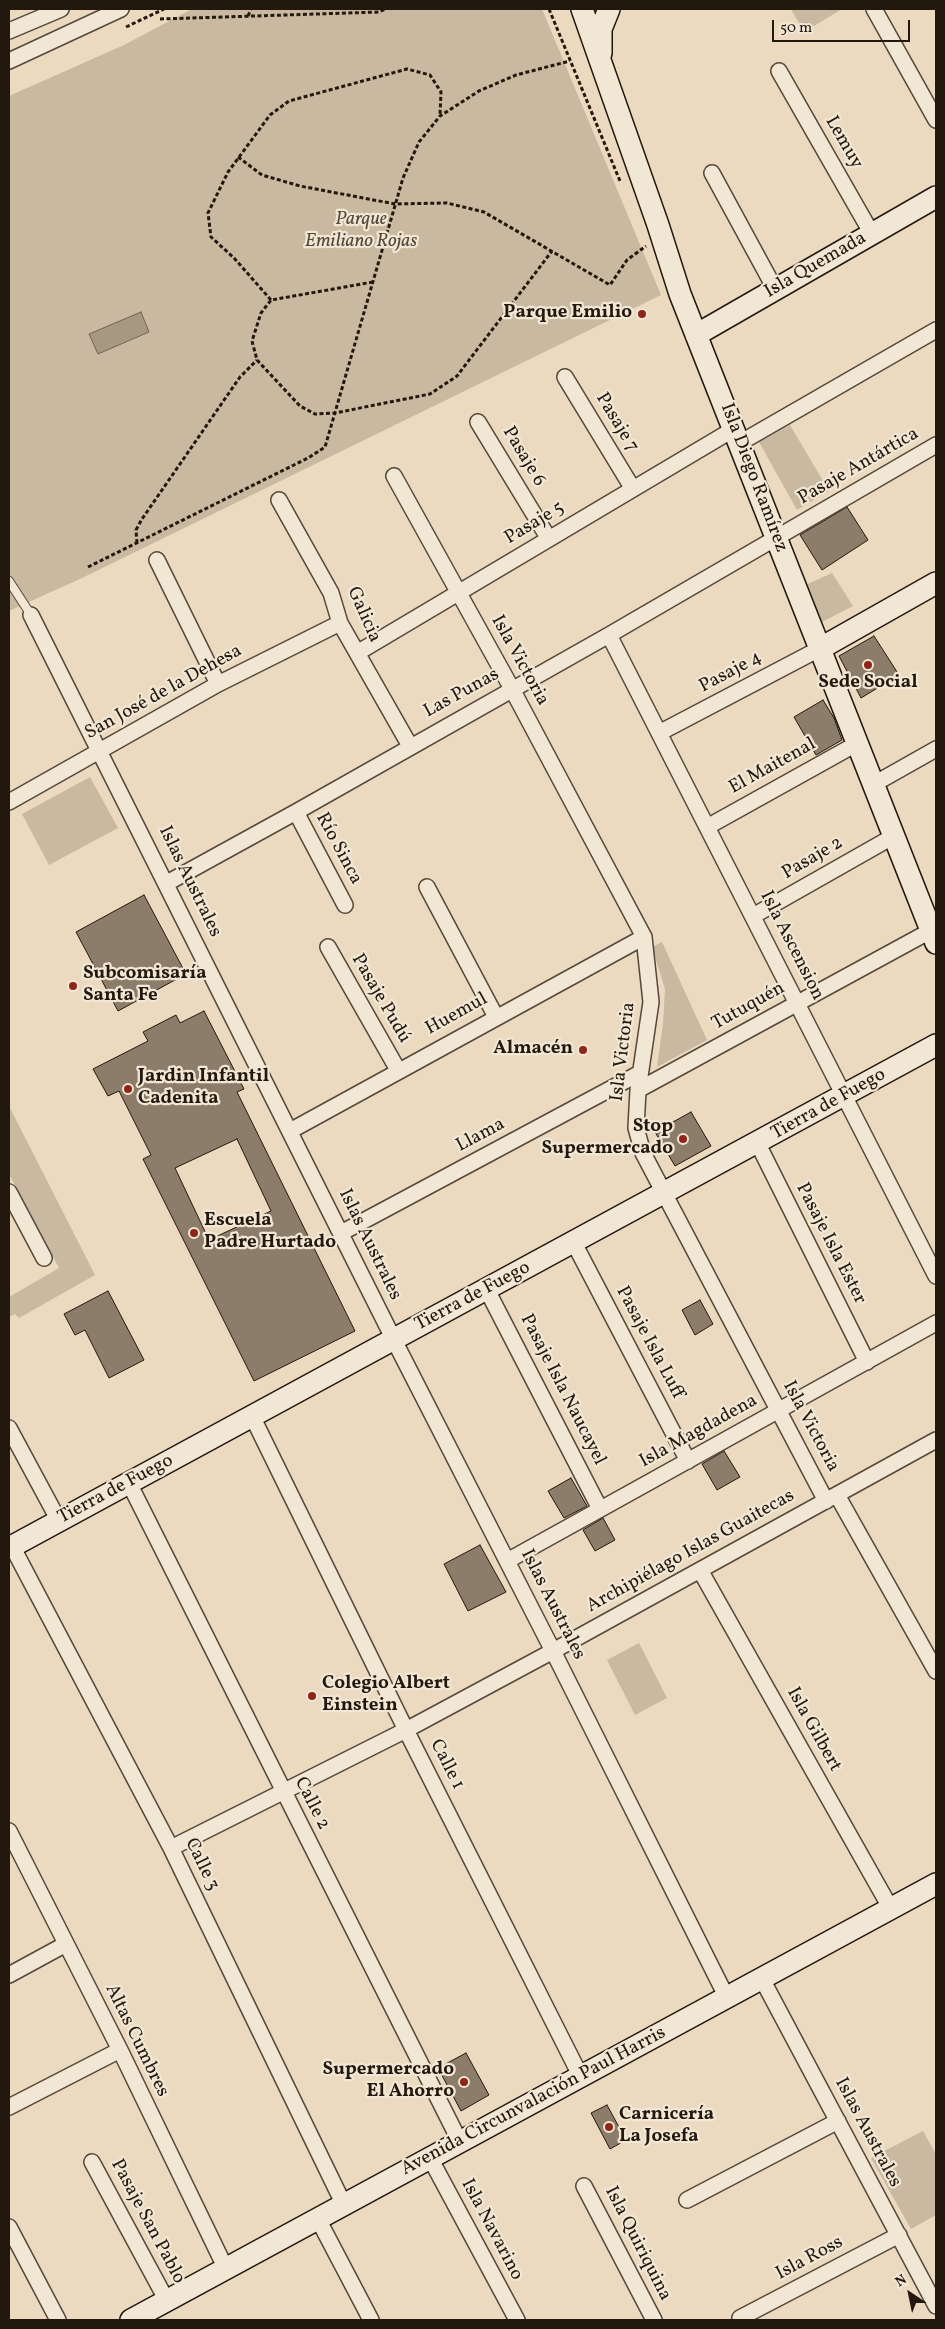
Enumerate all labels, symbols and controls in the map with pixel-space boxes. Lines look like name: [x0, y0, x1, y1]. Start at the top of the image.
scale bar: [775, 10, 912, 42]
text: 50 m: [780, 18, 812, 39]
street label: Lemuy: [819, 113, 867, 173]
park label: Parque Emiliano Rojas: [305, 210, 417, 254]
street label: Isla Quemada: [761, 228, 871, 304]
place label: Parque Emilio: [503, 303, 632, 325]
marker: Parque Emilio: [636, 308, 648, 320]
street label: Pasaje 7: [589, 389, 643, 457]
street label: Isla Diego Ramírez: [714, 400, 792, 556]
street label: Pasaje 6: [496, 423, 550, 491]
street label: Pasaje Antártica: [795, 423, 923, 511]
street label: Pasaje 5: [501, 497, 569, 551]
street label: Galicia: [341, 584, 385, 646]
street label: Isla Victoria: [485, 612, 553, 710]
street label: San José de la Dehesa: [82, 640, 246, 746]
street label: Pasaje 4: [696, 647, 766, 699]
marker: Sede Social: [862, 659, 874, 671]
street label: Las Punas: [420, 664, 504, 724]
place label: Sede Social: [818, 673, 918, 695]
street label: El Maitenal: [726, 734, 820, 800]
street label: Río Sinca: [310, 809, 366, 889]
street label: Islas Australes: [152, 823, 226, 941]
street label: Pasaje 2: [779, 833, 847, 885]
street label: Isla Ascension: [754, 888, 828, 1004]
street label: Pasaje Pudú: [345, 950, 415, 1048]
place label: Subcomisaría Santa Fe: [83, 964, 207, 1008]
street label: Tutuquén: [709, 978, 789, 1036]
marker: Subcomisaría Santa Fe: [67, 980, 79, 992]
street label: Huemul: [422, 989, 492, 1041]
street label: Isla Victoria: [607, 1001, 641, 1103]
place label: Almacén: [493, 1039, 573, 1061]
marker: Almacén: [577, 1044, 589, 1056]
street label: Tierra de Fuego: [768, 1064, 890, 1146]
place label: Jardin Infantil Cadenita: [138, 1067, 269, 1111]
marker: Jardin Infantil Cadenita: [122, 1083, 134, 1095]
street label: Llama: [453, 1114, 509, 1158]
place label: Stop Supermercado: [542, 1117, 673, 1161]
marker: Stop Supermercado: [677, 1133, 689, 1145]
street label: Pasaje Isla Ester: [790, 1180, 870, 1308]
street label: Islas Australes: [332, 1186, 406, 1304]
place label: Escuela Padre Hurtado: [204, 1211, 336, 1255]
marker: Escuela Padre Hurtado: [188, 1227, 200, 1239]
street label: Tierra de Fuego: [411, 1257, 535, 1337]
street label: Pasaje Isla Luff: [610, 1283, 688, 1403]
street label: Pasaje Isla Naucayel: [514, 1311, 610, 1469]
street label: Isla Victoria: [777, 1378, 843, 1476]
street label: Isla Magdadena: [636, 1390, 762, 1474]
street label: Tierra de Fuego: [54, 1450, 178, 1530]
street label: Archipiélago Islas Guaitecas: [583, 1485, 799, 1619]
street label: Islas Australes: [514, 1546, 590, 1664]
place label: Colegio Albert Einstein: [322, 1674, 450, 1718]
street label: Isla Gilbert: [780, 1684, 846, 1776]
marker: Colegio Albert Einstein: [306, 1690, 318, 1702]
street label: Calle 1: [424, 1736, 468, 1794]
street label: Calle 2: [288, 1774, 334, 1834]
street label: Calle 3: [179, 1835, 223, 1895]
street label: Altas Cumbres: [99, 1981, 173, 2101]
street label: Avenida Circunvalación Paul Harris: [398, 2022, 670, 2182]
place label: Supermercado El Ahorro: [323, 2060, 454, 2104]
street label: Islas Australes: [829, 2074, 905, 2192]
marker: Supermercado El Ahorro: [458, 2076, 470, 2088]
place label: Carnicería La Josefa: [619, 2105, 714, 2149]
marker: Carnicería La Josefa: [603, 2121, 615, 2133]
street label: Pasaje San Pablo: [105, 2156, 189, 2288]
street label: Isla Navarino: [455, 2175, 527, 2285]
street label: Isla Quiriquina: [598, 2183, 676, 2305]
street label: Isla Ross: [773, 2232, 847, 2286]
north arrow: [885, 2269, 935, 2319]
text: N: [892, 2270, 911, 2292]

